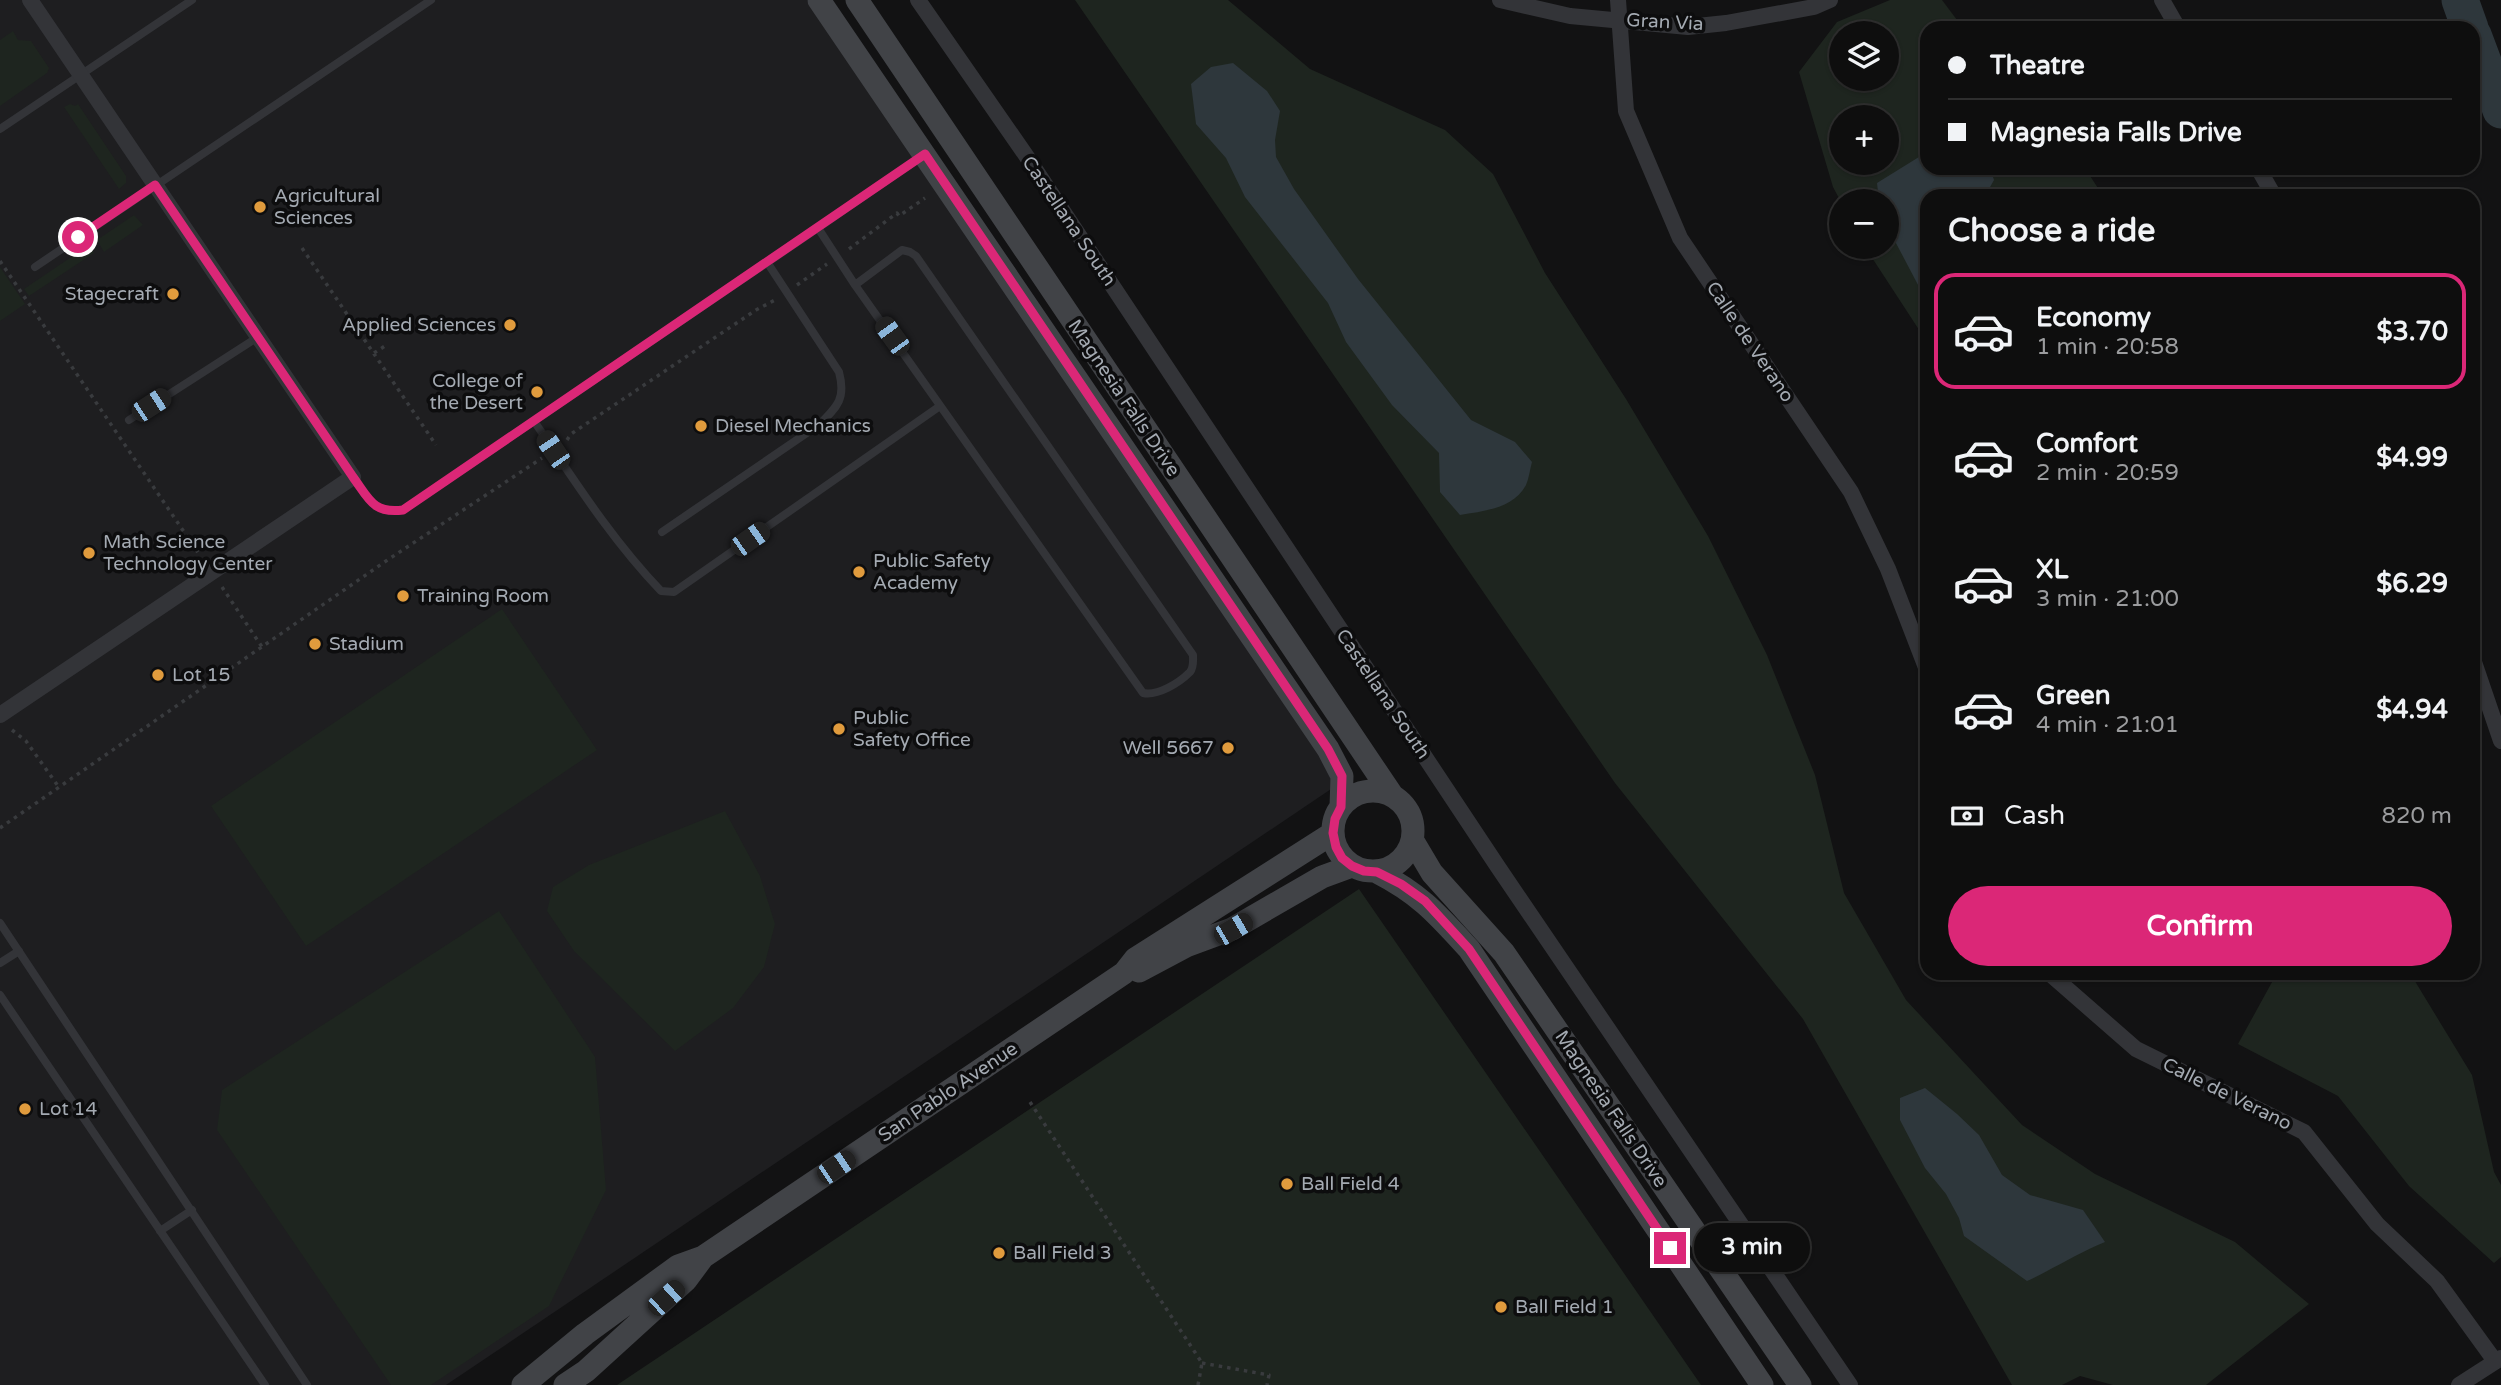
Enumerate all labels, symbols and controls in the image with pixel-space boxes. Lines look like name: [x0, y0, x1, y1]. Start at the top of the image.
street label: Gran Via: [1626, 9, 1704, 35]
map controls: [1829, 21, 1899, 259]
button: layers: [1829, 21, 1899, 91]
text: Theatre: [1990, 50, 2085, 81]
button: +: [1829, 105, 1899, 175]
text: Magnesia Falls Drive: [1990, 117, 2242, 148]
street label: Castellana South: [1017, 152, 1121, 290]
place label: Agricultural Sciences: [274, 185, 380, 229]
button: −: [1829, 189, 1899, 259]
marker: Agricultural Sciences: [252, 199, 268, 215]
text: Choose a ride: [1948, 212, 2155, 250]
route start: [62, 221, 94, 253]
street label: Calle de Verano: [1702, 278, 1798, 406]
place label: Stagecraft: [65, 283, 159, 305]
marker: Stagecraft: [165, 286, 181, 302]
icon: car: [1952, 300, 2015, 363]
text: Economy: [2036, 302, 2151, 333]
car: [872, 313, 913, 359]
place label: Applied Sciences: [342, 314, 496, 336]
street label: Magnesia Falls Drive: [1063, 316, 1185, 480]
text: $3.70: [2376, 316, 2448, 347]
marker: Applied Sciences: [502, 317, 518, 333]
text: 1 min · 20:58: [2036, 333, 2179, 361]
place label: College of the Desert: [429, 370, 524, 414]
marker: College of the Desert: [529, 384, 545, 400]
car: [128, 385, 175, 425]
place label: Diesel Mechanics: [715, 415, 871, 437]
marker: Diesel Mechanics: [693, 418, 709, 434]
icon: car: [1952, 426, 2015, 489]
car: [533, 427, 574, 473]
text: Comfort: [2036, 428, 2138, 459]
text: $4.99: [2376, 442, 2448, 473]
text: 2 min · 20:59: [2036, 459, 2179, 487]
car: [727, 518, 774, 560]
place label: Math Science Technology Center: [103, 531, 273, 575]
marker: Math Science Technology Center: [81, 545, 97, 561]
place label: Public Safety Academy: [873, 550, 991, 594]
icon: car: [1952, 552, 2015, 615]
text: XL: [2036, 554, 2068, 585]
marker: Public Safety Academy: [851, 564, 867, 580]
text: $6.29: [2376, 568, 2448, 599]
place label: Training Room: [417, 585, 549, 607]
text: 3 min · 21:00: [2036, 585, 2179, 613]
marker: Training Room: [395, 588, 411, 604]
street label: Castellana South: [1331, 625, 1435, 763]
place label: Stadium: [329, 633, 404, 655]
marker: Stadium: [307, 636, 323, 652]
place label: Lot 15: [172, 664, 230, 686]
marker: Lot 15: [150, 667, 166, 683]
icon: car: [1952, 678, 2015, 741]
text: Green: [2036, 680, 2111, 711]
text: $4.94: [2376, 694, 2448, 725]
place label: Public Safety Office: [853, 707, 971, 751]
text: 4 min · 21:01: [2036, 711, 2179, 739]
marker: Public Safety Office: [831, 721, 847, 737]
place label: Well 5667: [1123, 737, 1214, 759]
marker: Well 5667: [1220, 740, 1236, 756]
icon: cash: [1948, 797, 1986, 835]
text: Cash: [2004, 800, 2065, 831]
text: 820 m: [2382, 802, 2452, 830]
button: Confirm: [1948, 886, 2452, 966]
car: [1210, 909, 1257, 949]
street label: Magnesia Falls Drive: [1550, 1027, 1672, 1191]
street label: San Pablo Avenue: [874, 1037, 1022, 1147]
street label: Calle de Verano: [2159, 1053, 2295, 1135]
place label: Lot 14: [39, 1098, 98, 1120]
marker: Lot 14: [17, 1101, 33, 1117]
car: [813, 1147, 860, 1187]
place label: Ball Field 4: [1301, 1173, 1400, 1195]
marker: Ball Field 4: [1279, 1176, 1295, 1192]
callout: 3 min: [1694, 1224, 1810, 1272]
route end: [1654, 1232, 1686, 1264]
text: 3 min: [1721, 1233, 1783, 1261]
place label: Ball Field 3: [1013, 1242, 1112, 1264]
marker: Ball Field 3: [991, 1245, 1007, 1261]
car: [644, 1276, 689, 1320]
place label: Ball Field 1: [1515, 1296, 1614, 1318]
marker: Ball Field 1: [1493, 1299, 1509, 1315]

